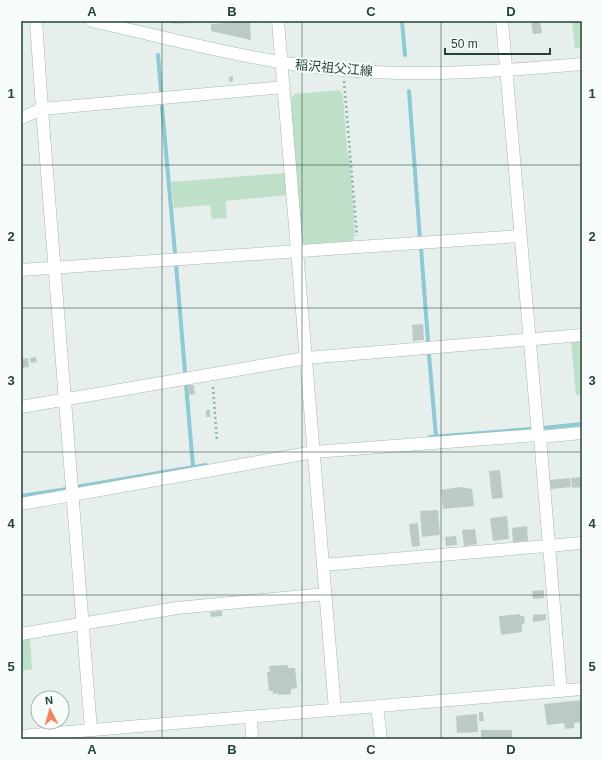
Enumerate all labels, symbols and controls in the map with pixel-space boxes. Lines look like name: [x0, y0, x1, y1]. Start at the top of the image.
text: A: [87, 4, 97, 19]
text: B: [227, 4, 237, 19]
text: C: [366, 4, 376, 19]
text: D: [506, 4, 516, 19]
scale bar: [445, 30, 550, 56]
text: 50 m: [451, 37, 478, 51]
street label: 稲沢祖父江線: [294, 57, 374, 79]
text: 1: [7, 86, 15, 101]
text: 1: [588, 86, 596, 101]
text: 2: [7, 229, 15, 244]
text: 2: [588, 229, 596, 244]
text: 3: [7, 373, 15, 388]
text: 3: [588, 373, 596, 388]
text: 4: [7, 516, 15, 531]
text: 4: [588, 516, 596, 531]
text: 5: [7, 659, 15, 674]
text: 5: [588, 659, 596, 674]
north arrow: [30, 690, 70, 730]
text: N: [44, 694, 54, 706]
text: A: [87, 742, 97, 757]
text: B: [227, 742, 237, 757]
text: C: [366, 742, 376, 757]
text: D: [506, 742, 516, 757]

